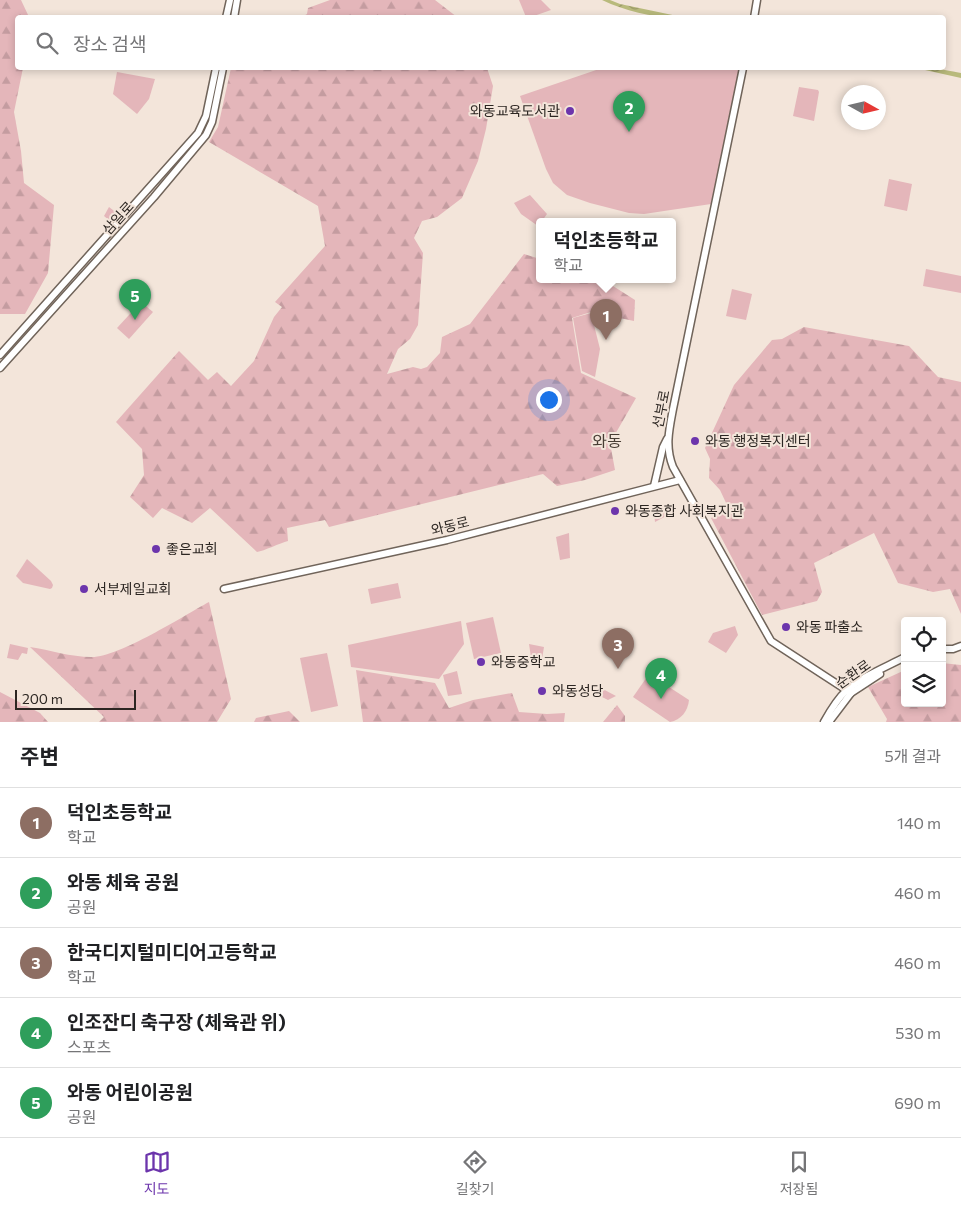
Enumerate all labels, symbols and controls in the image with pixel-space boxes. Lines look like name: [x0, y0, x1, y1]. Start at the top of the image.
search box: [15, 15, 946, 70]
icon: search: [33, 29, 61, 57]
text: 장소 검색: [73, 32, 147, 55]
north arrow: [841, 85, 886, 130]
pin: 2: [613, 91, 645, 132]
place label: 와동교육도서관: [470, 102, 560, 119]
marker: 와동교육도서관: [564, 105, 576, 117]
street label: 삼일로: [98, 198, 137, 238]
popup: [536, 218, 676, 283]
text: 덕인초등학교: [554, 228, 658, 251]
text: 학교: [554, 255, 583, 274]
pin: 5: [119, 279, 151, 320]
pin: 1: [590, 299, 622, 340]
your location: [536, 387, 562, 413]
street label: 선부로: [648, 388, 673, 429]
district label: 와동: [592, 431, 622, 450]
place label: 와동 행정복지센터: [705, 432, 811, 449]
marker: 와동 행정복지센터: [689, 435, 701, 447]
place label: 와동종합 사회복지관: [625, 502, 744, 519]
marker: 와동종합 사회복지관: [609, 505, 621, 517]
street label: 와동로: [429, 513, 471, 538]
place label: 좋은교회: [166, 540, 218, 557]
marker: 좋은교회: [150, 543, 162, 555]
place label: 서부제일교회: [94, 580, 171, 597]
marker: 서부제일교회: [78, 583, 90, 595]
map controls: [901, 617, 946, 707]
button: locate: [901, 617, 946, 662]
place label: 와동 파출소: [796, 618, 863, 635]
marker: 와동 파출소: [780, 621, 792, 633]
pin: 3: [602, 628, 634, 669]
place label: 와동중학교: [491, 653, 556, 670]
street label: 순환로: [832, 655, 874, 692]
marker: 와동중학교: [475, 656, 487, 668]
pin: 4: [645, 658, 677, 699]
button: layers: [901, 662, 946, 707]
place label: 와동성당: [552, 682, 604, 699]
marker: 와동성당: [536, 685, 548, 697]
scale bar: [15, 687, 136, 710]
text: 200 m: [22, 690, 63, 707]
text: 주변: [20, 743, 59, 768]
text: 5개 결과: [885, 746, 941, 765]
text: 덕인초등학교: [67, 800, 172, 823]
text: 1: [32, 813, 40, 832]
text: 140 m: [897, 813, 941, 832]
text: 학교: [67, 827, 96, 846]
text: 와동 체육 공원: [67, 870, 179, 893]
text: 2: [31, 883, 41, 902]
text: 460 m: [894, 883, 941, 902]
text: 공원: [67, 897, 96, 916]
text: 한국디지털미디어고등학교: [67, 940, 277, 963]
text: 3: [31, 953, 41, 972]
text: 460 m: [894, 953, 941, 972]
text: 학교: [67, 967, 96, 986]
text: 인조잔디 축구장 (체육관 위): [67, 1010, 286, 1033]
text: 4: [31, 1023, 41, 1042]
text: 530 m: [895, 1023, 941, 1042]
text: 스포츠: [67, 1037, 111, 1056]
text: 와동 어린이공원: [67, 1080, 193, 1103]
text: 5: [31, 1093, 41, 1112]
text: 690 m: [894, 1093, 941, 1112]
text: 공원: [67, 1107, 96, 1126]
tab: 지도: [143, 1148, 171, 1198]
tab: 길찾기: [456, 1148, 494, 1198]
tab: 저장됨: [780, 1148, 818, 1198]

